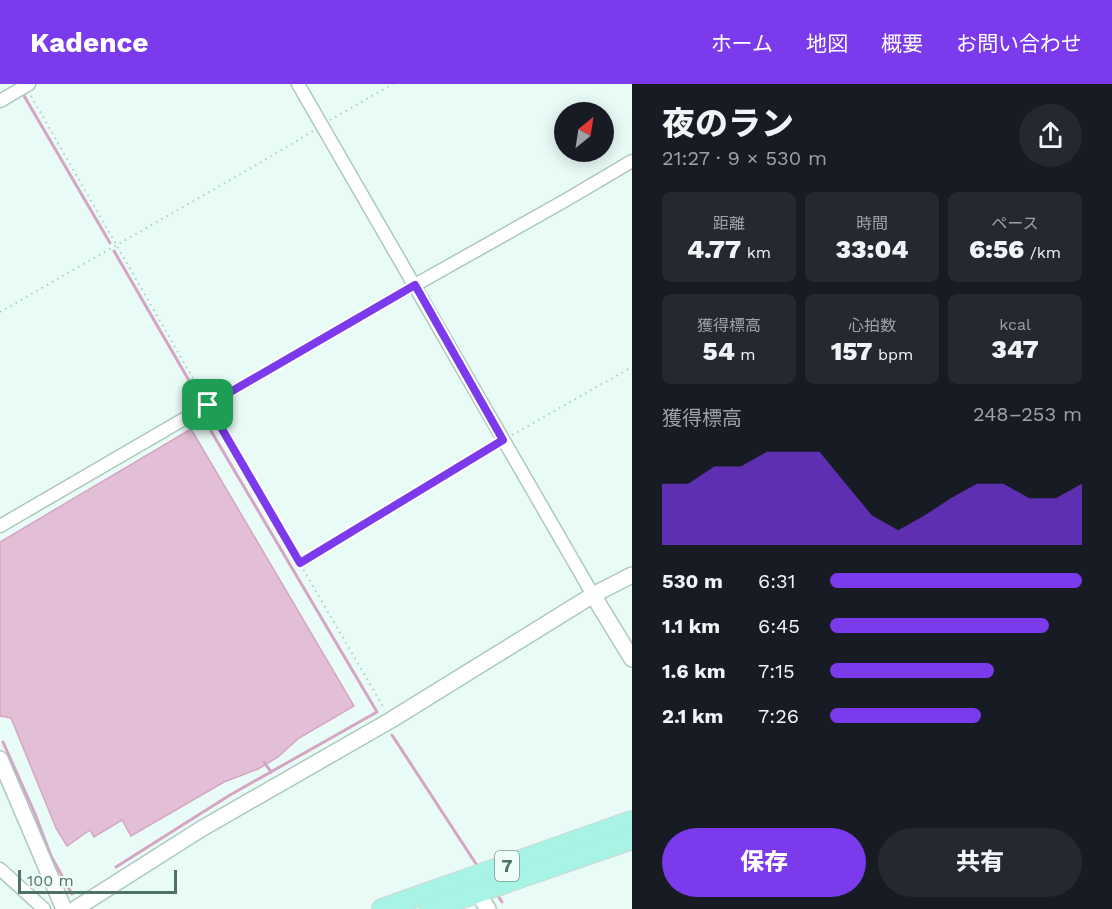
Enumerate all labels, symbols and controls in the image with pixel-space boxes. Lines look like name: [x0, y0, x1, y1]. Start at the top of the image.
text: Kadence: [30, 26, 149, 59]
text: ホーム: [711, 31, 773, 56]
text: 地図: [806, 31, 848, 56]
text: 概要: [881, 31, 923, 56]
text: お問い合わせ: [956, 31, 1082, 56]
north arrow: [554, 102, 614, 162]
map controls: [554, 102, 614, 162]
text: 夜のラン: [662, 104, 794, 143]
button: share: [1019, 104, 1082, 167]
text: 21:27 · 9 × 530 m: [662, 146, 827, 170]
text: 距離: [713, 214, 745, 233]
text: 時間: [856, 214, 888, 233]
text: ペース: [991, 214, 1039, 233]
text: 4.77: [687, 234, 741, 264]
text: 33:04: [835, 234, 909, 264]
text: 6:56: [969, 234, 1024, 264]
text: km: [741, 243, 771, 262]
text: /km: [1024, 243, 1061, 262]
text: kcal: [999, 315, 1031, 334]
text: 獲得標高: [697, 316, 761, 335]
text: 心拍数: [848, 316, 896, 335]
text: 347: [991, 334, 1039, 364]
text: 54: [702, 336, 735, 366]
text: 157: [831, 336, 873, 366]
text: m: [735, 345, 756, 364]
text: bpm: [873, 345, 913, 364]
pin: [182, 379, 233, 430]
icon: arrive: [191, 388, 224, 421]
text: 248–253 m: [973, 402, 1082, 426]
text: 獲得標高: [662, 406, 742, 430]
text: 530 m: [662, 569, 723, 593]
text: 6:31: [758, 569, 796, 593]
text: 1.1 km: [662, 614, 720, 638]
text: 6:45: [758, 614, 800, 638]
text: 1.6 km: [662, 659, 726, 683]
text: 7:15: [758, 659, 795, 683]
text: 2.1 km: [662, 704, 723, 728]
text: 7:26: [758, 704, 799, 728]
button: 保存: [662, 828, 866, 897]
button: 共有: [878, 828, 1082, 897]
road number: 7: [495, 851, 519, 881]
scale bar: [18, 867, 177, 894]
text: 100 m: [27, 871, 74, 890]

